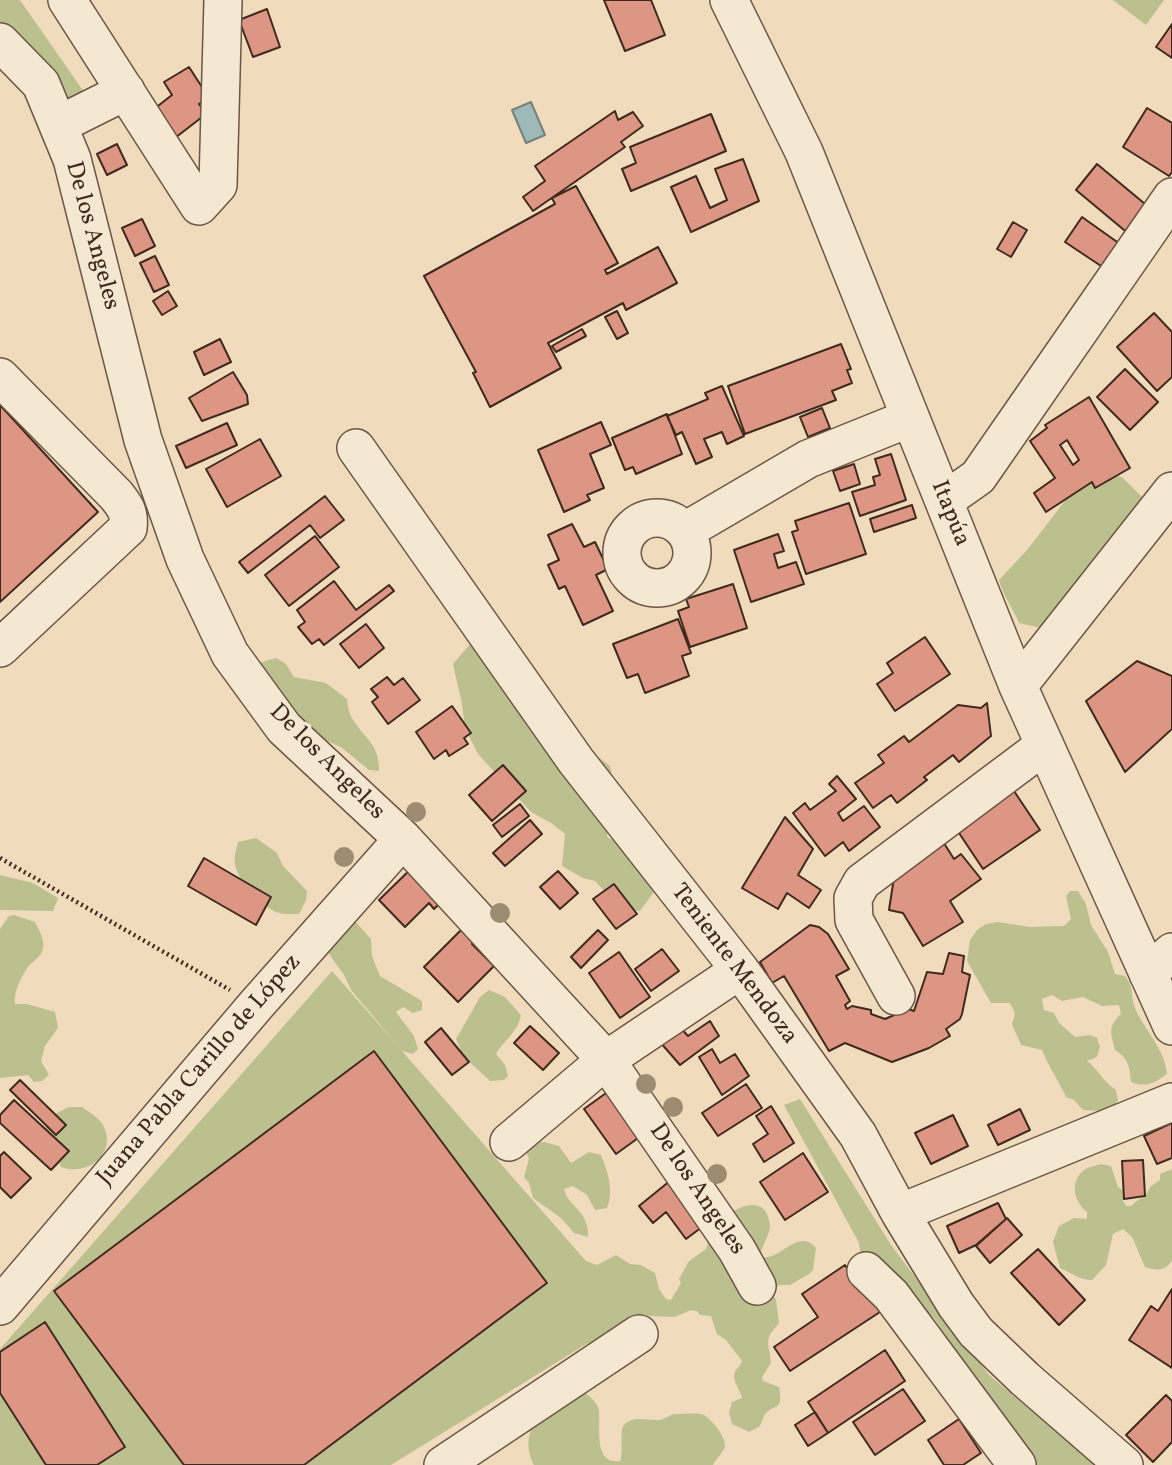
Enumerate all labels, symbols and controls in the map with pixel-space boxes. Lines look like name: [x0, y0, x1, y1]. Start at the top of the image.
street label: De los Angeles: [57, 159, 125, 313]
street label: Itapúa: [923, 477, 975, 551]
street label: De los Angeles: [262, 699, 390, 827]
street label: Teniente Mendoza: [663, 879, 803, 1051]
street label: Juana Pabla Carillo de López: [92, 949, 308, 1193]
street label: De los Angeles: [641, 1119, 751, 1261]

